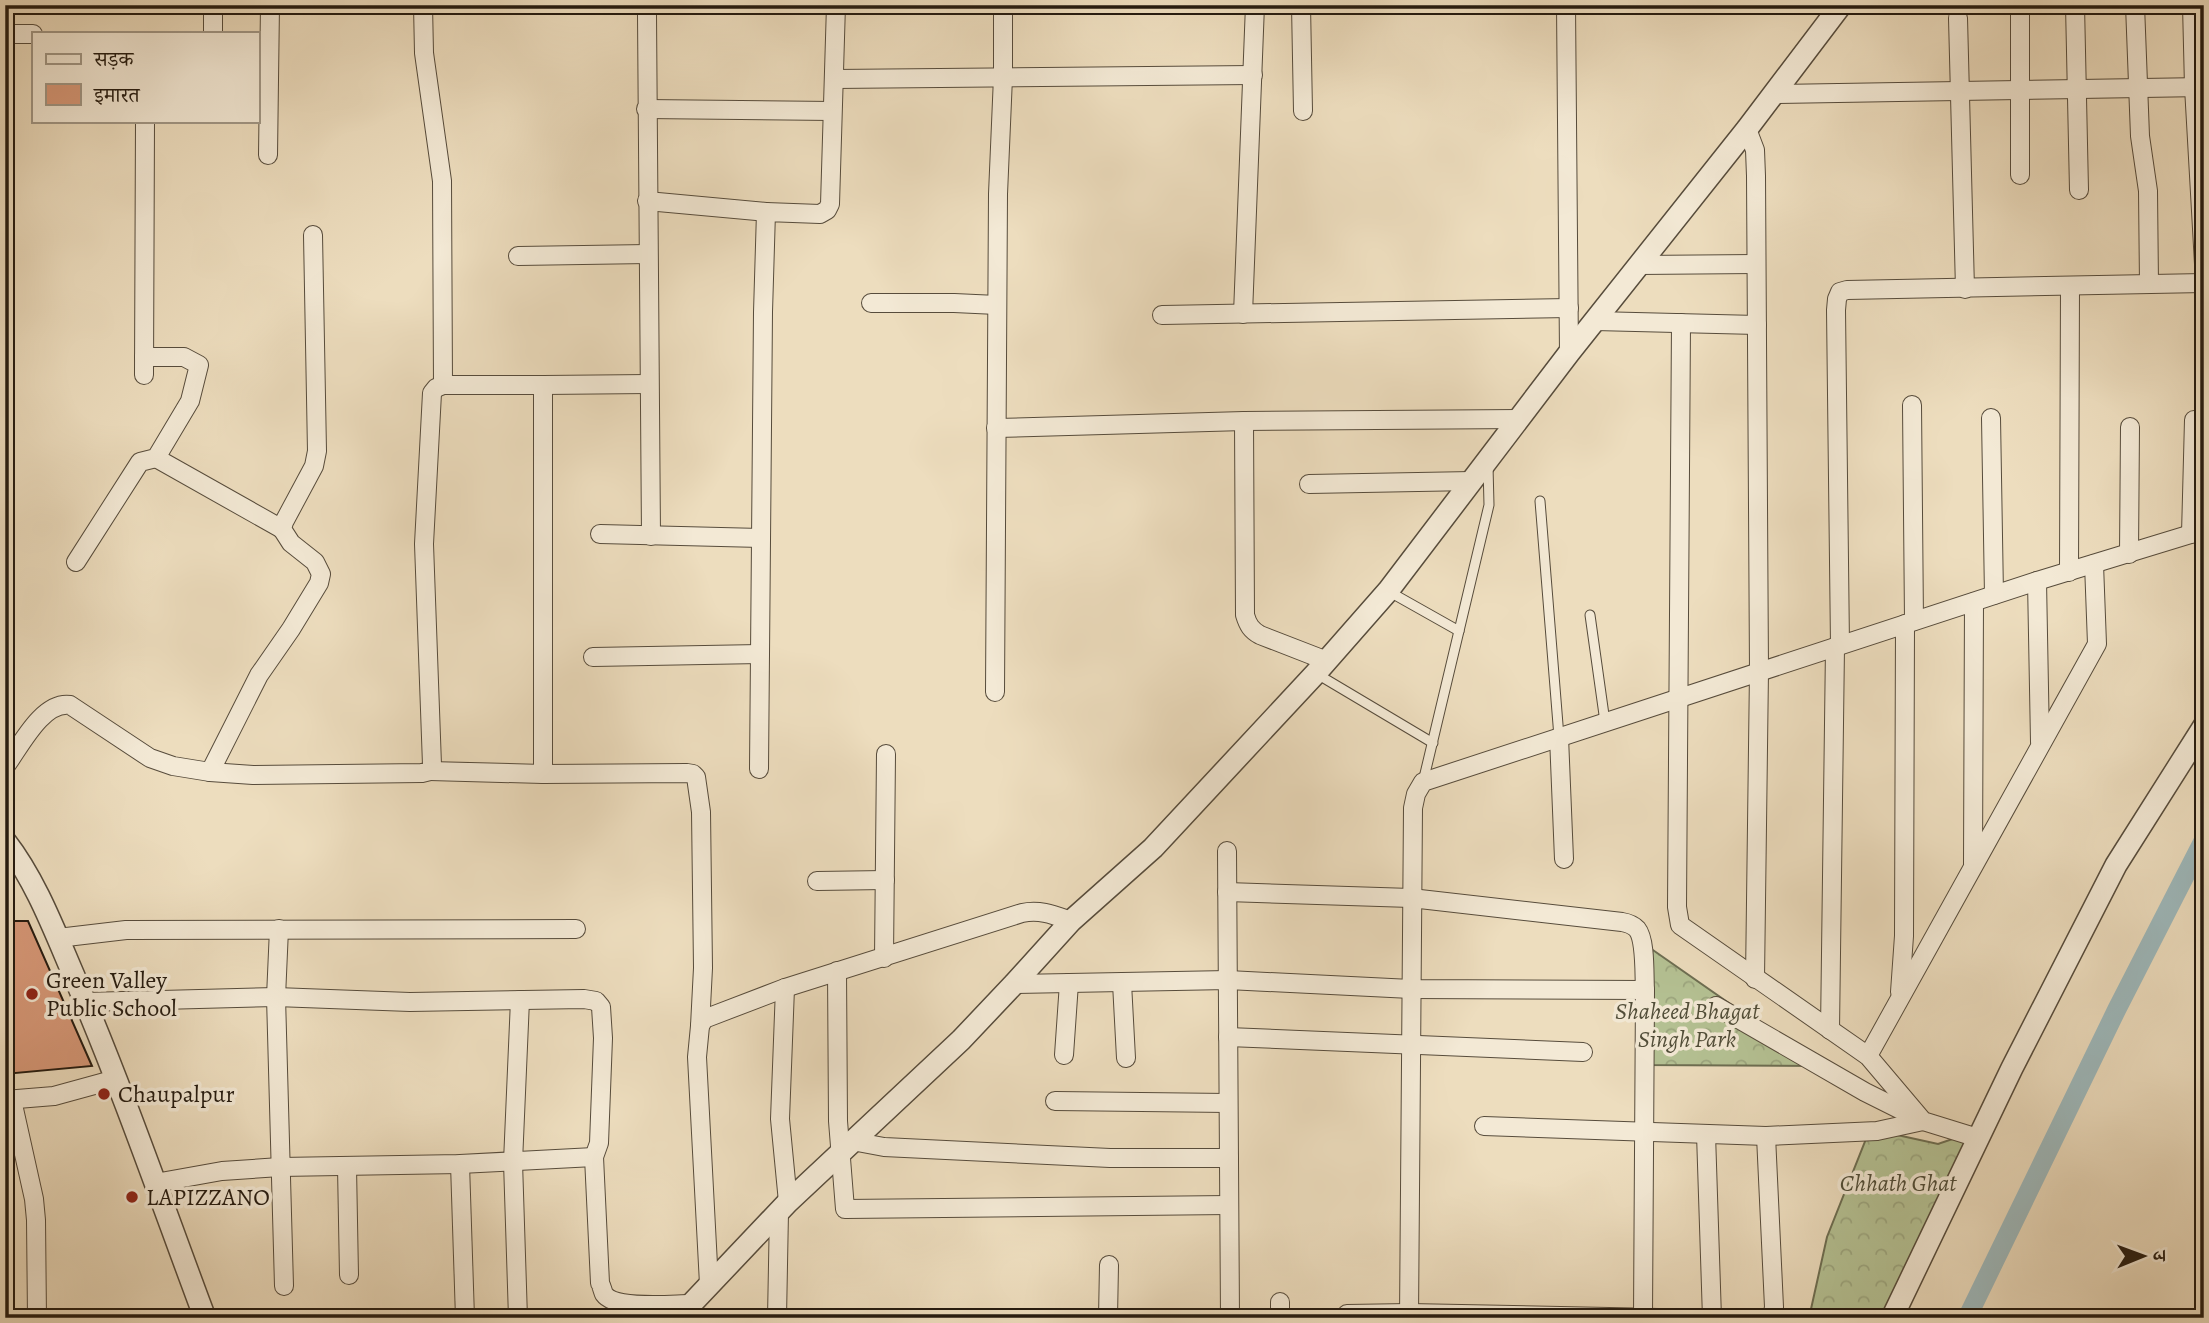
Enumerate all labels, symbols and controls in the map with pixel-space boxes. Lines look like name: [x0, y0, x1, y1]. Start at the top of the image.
legend: [32, 32, 259, 122]
text: सड़क: [93, 45, 134, 73]
text: इमारत: [93, 81, 141, 109]
place label: Green Valley Public School: [46, 964, 177, 1024]
marker: Green Valley Public School: [24, 986, 40, 1002]
park label: Shaheed Bhagat Singh Park: [1615, 995, 1760, 1055]
place label: Chaupalpur: [118, 1078, 235, 1110]
marker: Chaupalpur: [96, 1086, 112, 1102]
park label: Chhath Ghat: [1840, 1167, 1957, 1199]
place label: LAPIZZANO: [146, 1181, 270, 1213]
marker: LAPIZZANO: [124, 1189, 140, 1205]
north arrow: [2108, 1222, 2178, 1292]
text: उ: [2146, 1249, 2172, 1262]

